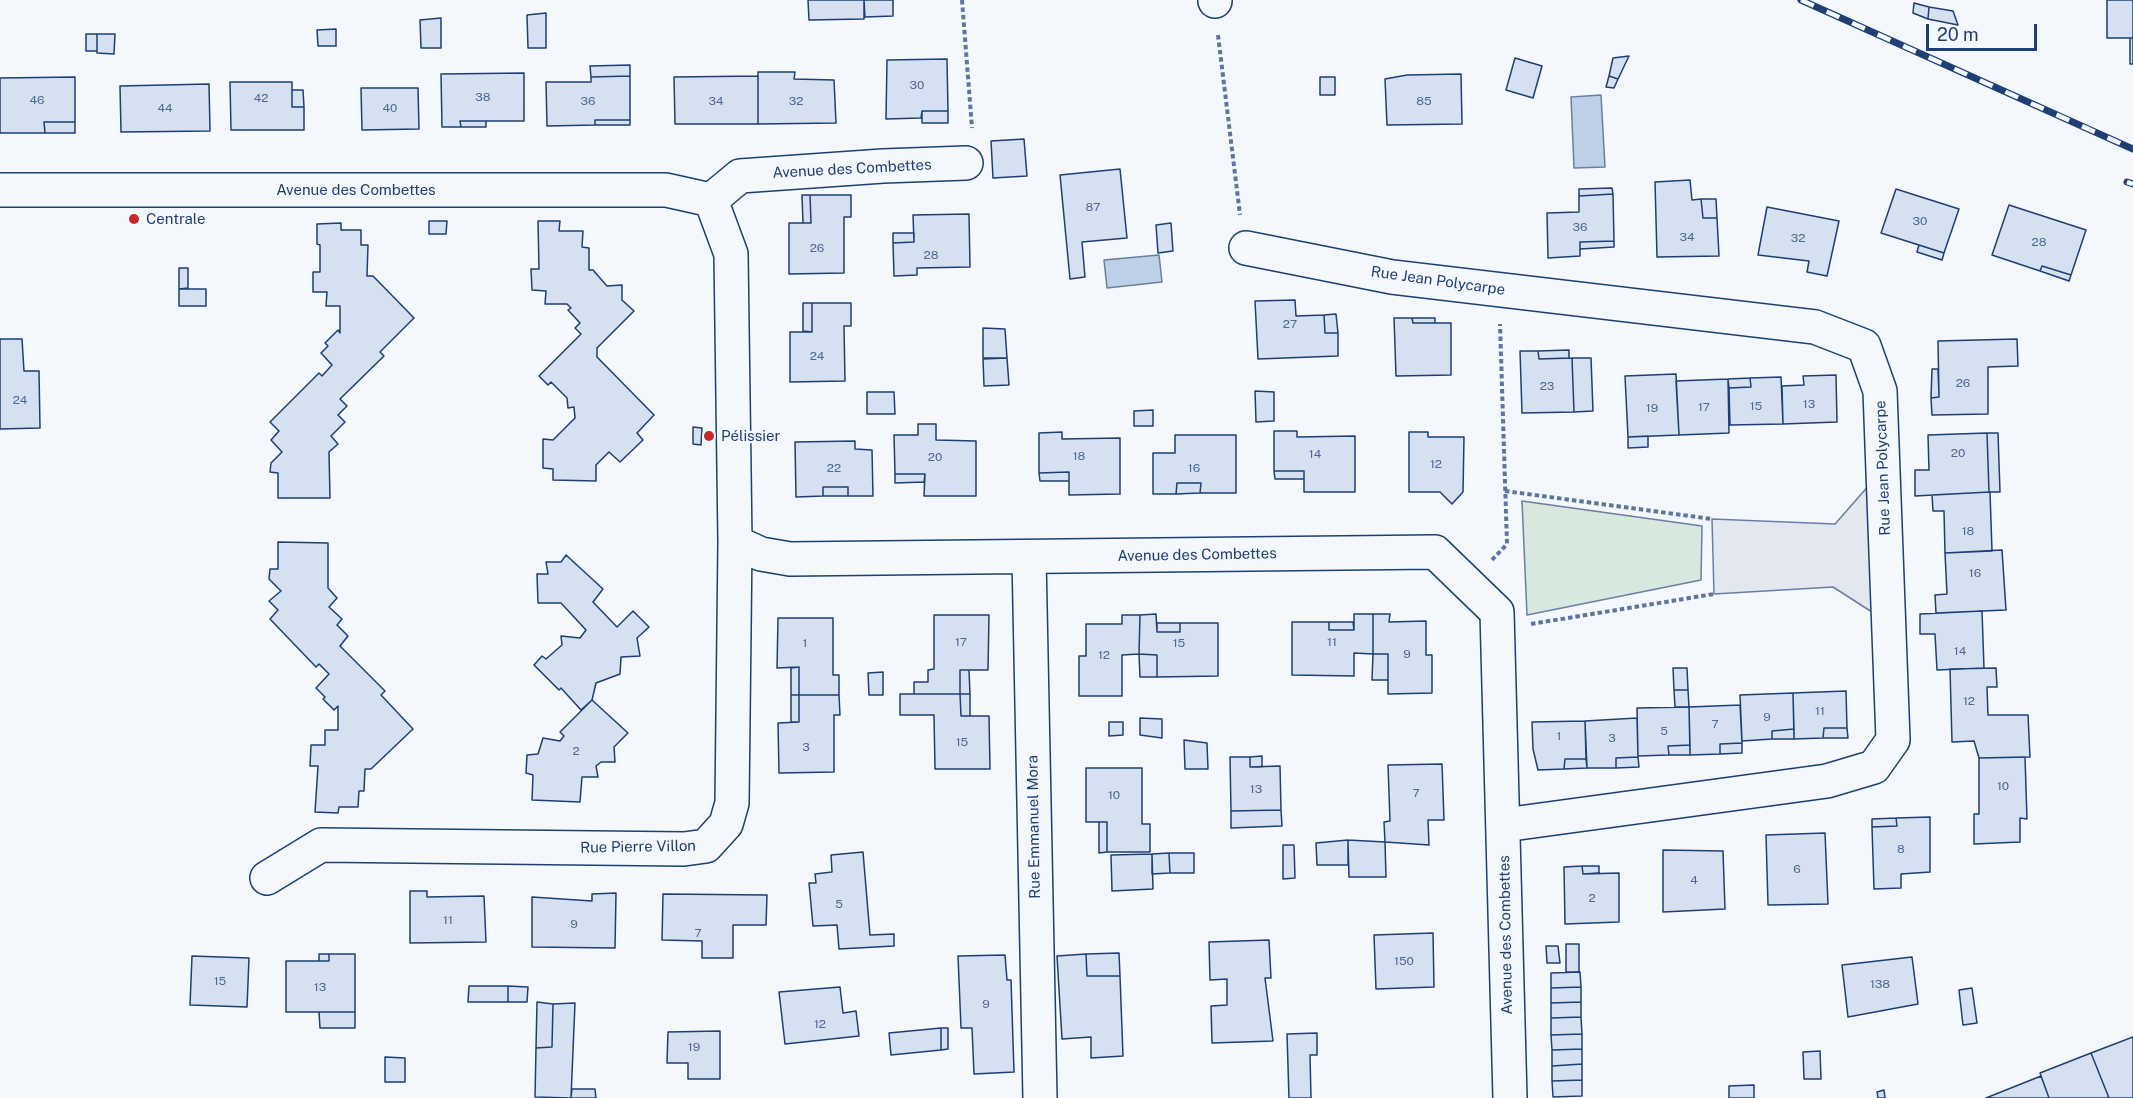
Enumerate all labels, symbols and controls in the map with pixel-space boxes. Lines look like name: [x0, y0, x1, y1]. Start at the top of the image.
scale bar: [1929, 12, 2040, 50]
text: 20 m: [1937, 24, 1979, 45]
house number: 30: [910, 78, 924, 92]
house number: 38: [475, 90, 491, 104]
house number: 42: [254, 91, 268, 105]
house number: 46: [29, 93, 45, 107]
house number: 36: [581, 94, 595, 108]
house number: 34: [708, 94, 724, 108]
house number: 32: [789, 94, 803, 108]
house number: 85: [1416, 94, 1432, 108]
house number: 44: [157, 101, 173, 115]
house number: 40: [383, 101, 397, 115]
street label: Avenue des Combettes: [772, 156, 932, 182]
street label: Avenue des Combettes: [276, 181, 436, 199]
house number: 87: [1086, 200, 1100, 214]
place label: Centrale: [146, 210, 206, 228]
marker: Centrale: [127, 212, 141, 226]
house number: 30: [1913, 214, 1927, 228]
house number: 36: [1573, 220, 1587, 234]
house number: 34: [1679, 230, 1695, 244]
house number: 32: [1791, 231, 1805, 245]
house number: 28: [2032, 235, 2046, 249]
house number: 26: [810, 241, 824, 255]
house number: 28: [924, 248, 938, 262]
street label: Rue Jean Polycarpe: [1370, 263, 1506, 299]
house number: 27: [1283, 317, 1297, 331]
house number: 24: [810, 349, 824, 363]
house number: 26: [1956, 376, 1970, 390]
house number: 23: [1540, 379, 1554, 393]
house number: 24: [13, 393, 27, 407]
house number: 13: [1803, 397, 1815, 411]
house number: 15: [1750, 399, 1762, 413]
house number: 17: [1698, 400, 1710, 414]
street label: Rue Jean Polycarpe: [1872, 400, 1894, 536]
house number: 19: [1646, 401, 1658, 415]
place label: Pélissier: [721, 427, 780, 445]
marker: Pélissier: [702, 429, 716, 443]
house number: 20: [1951, 446, 1965, 460]
house number: 14: [1309, 447, 1321, 461]
house number: 18: [1073, 449, 1085, 463]
house number: 20: [928, 450, 942, 464]
house number: 12: [1430, 457, 1442, 471]
house number: 22: [827, 461, 841, 475]
house number: 16: [1188, 461, 1200, 475]
house number: 18: [1962, 524, 1974, 538]
street label: Avenue des Combettes: [1117, 545, 1277, 565]
house number: 16: [1969, 566, 1981, 580]
house number: 17: [955, 635, 967, 649]
house number: 11: [1327, 635, 1337, 649]
house number: 1: [803, 636, 807, 650]
house number: 15: [1173, 636, 1185, 650]
house number: 14: [1954, 644, 1966, 658]
house number: 9: [1403, 647, 1411, 661]
house number: 12: [1098, 648, 1110, 662]
house number: 12: [1963, 694, 1975, 708]
house number: 11: [1815, 704, 1825, 718]
house number: 9: [1763, 710, 1771, 724]
house number: 7: [1711, 717, 1719, 731]
house number: 5: [1660, 724, 1668, 738]
house number: 1: [1557, 729, 1561, 743]
house number: 3: [1608, 731, 1616, 745]
house number: 15: [956, 735, 968, 749]
house number: 3: [802, 740, 810, 754]
house number: 2: [572, 744, 580, 758]
street label: Rue Emmanuel Mora: [1024, 755, 1044, 899]
house number: 10: [1997, 779, 2009, 793]
house number: 13: [1250, 782, 1262, 796]
house number: 7: [1412, 786, 1420, 800]
house number: 10: [1108, 788, 1120, 802]
street label: Rue Pierre Villon: [580, 837, 696, 857]
house number: 8: [1897, 842, 1905, 856]
street label: Avenue des Combettes: [1496, 855, 1516, 1015]
house number: 6: [1793, 862, 1801, 876]
house number: 4: [1690, 873, 1698, 887]
house number: 2: [1588, 891, 1596, 905]
house number: 5: [835, 897, 843, 911]
house number: 11: [443, 913, 453, 927]
house number: 9: [570, 917, 578, 931]
house number: 7: [694, 926, 702, 940]
house number: 150: [1394, 954, 1414, 968]
house number: 15: [214, 974, 226, 988]
house number: 138: [1870, 977, 1890, 991]
house number: 13: [314, 980, 326, 994]
house number: 9: [982, 997, 990, 1011]
house number: 12: [814, 1017, 826, 1031]
house number: 19: [688, 1040, 700, 1054]

